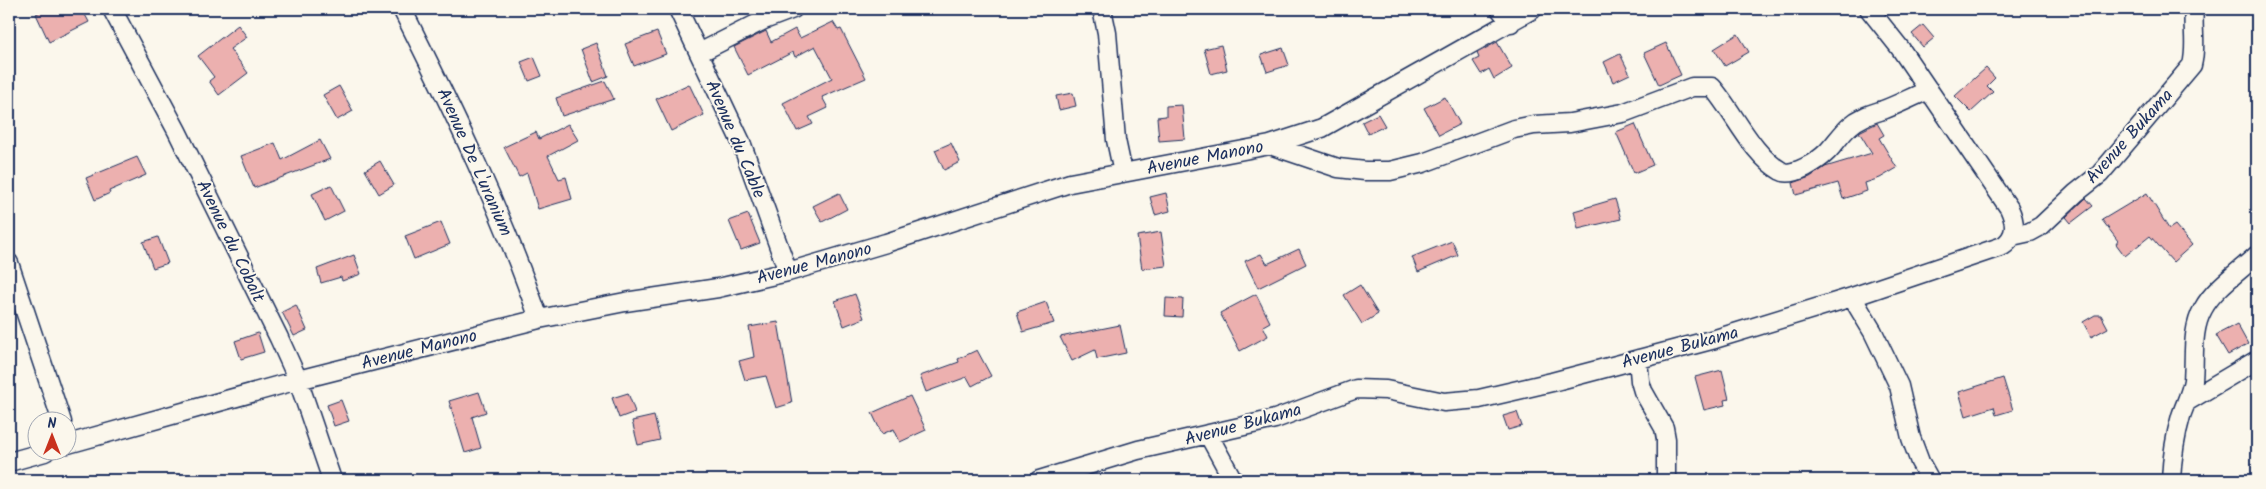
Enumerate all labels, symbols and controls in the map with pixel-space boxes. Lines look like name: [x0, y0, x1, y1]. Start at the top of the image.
street label: Avenue du Cable: [697, 76, 773, 203]
street label: Avenue Bukama: [2079, 83, 2181, 191]
street label: Avenue De L'uranium: [428, 84, 519, 241]
street label: Avenue Manono: [1144, 133, 1266, 184]
street label: Avenue du Cobalt: [187, 175, 272, 309]
street label: Avenue Manono: [753, 235, 875, 294]
street label: Avenue Bukama: [1619, 319, 1742, 378]
street label: Avenue Manono: [358, 322, 480, 379]
street label: Avenue Bukama: [1182, 396, 1305, 455]
north arrow: [28, 412, 78, 462]
text: N: [48, 413, 57, 435]

